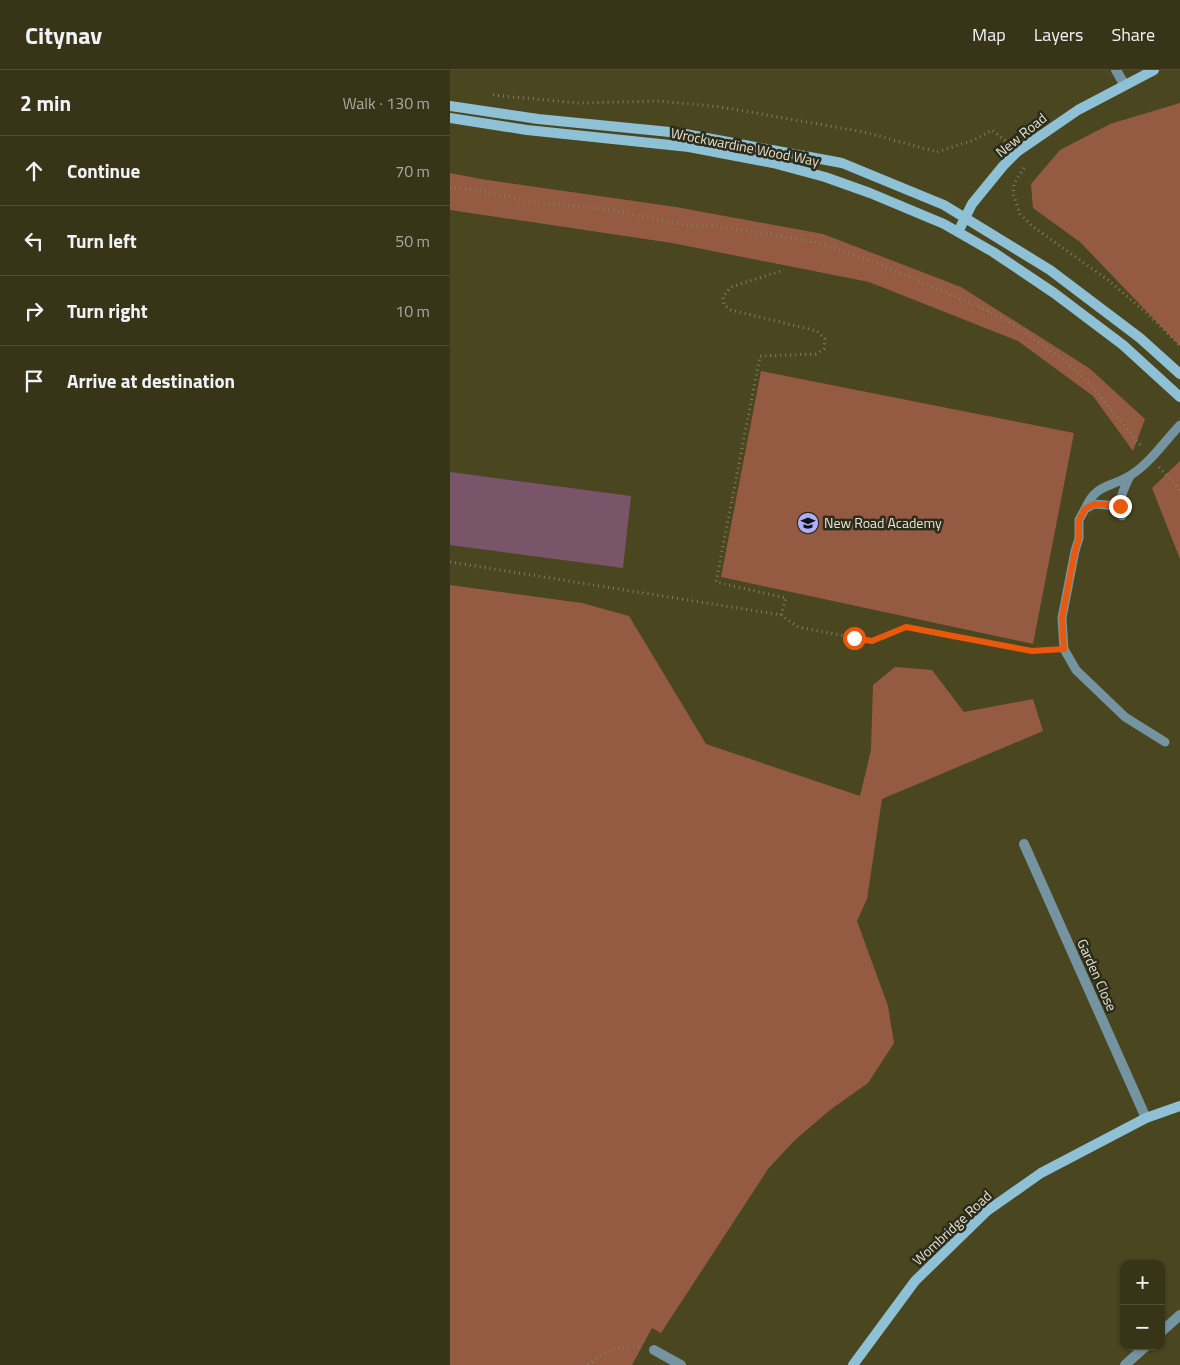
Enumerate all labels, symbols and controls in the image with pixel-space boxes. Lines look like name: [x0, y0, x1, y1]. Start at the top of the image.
text: Citynav: [25, 17, 102, 53]
text: Map: [972, 21, 1006, 48]
text: Layers: [1034, 21, 1083, 48]
text: Share: [1111, 21, 1155, 48]
text: 2 min: [20, 87, 71, 119]
text: Walk · 130 m: [342, 91, 430, 115]
street label: New Road: [991, 107, 1051, 162]
street label: Wrockwardine Wood Way: [669, 122, 821, 171]
text: Continue: [67, 156, 140, 185]
icon: ahead: [20, 157, 48, 185]
text: 70 m: [395, 159, 430, 183]
text: Turn left: [67, 226, 137, 255]
icon: left: [20, 227, 48, 255]
text: 50 m: [395, 229, 430, 253]
text: Turn right: [67, 296, 148, 325]
icon: right: [20, 297, 48, 325]
text: 10 m: [395, 299, 430, 323]
text: Arrive at destination: [67, 366, 235, 395]
icon: arrive: [20, 367, 48, 395]
route end: [1109, 495, 1132, 518]
school or university icon: New Road Academy: [796, 511, 820, 535]
place label: New Road Academy: [824, 512, 942, 533]
route start: [843, 627, 866, 650]
street label: Garden Close: [1072, 935, 1123, 1014]
street label: Wombridge Road: [907, 1185, 996, 1270]
map controls: [1120, 1260, 1165, 1350]
button: +: [1120, 1260, 1165, 1305]
button: −: [1120, 1305, 1165, 1350]

